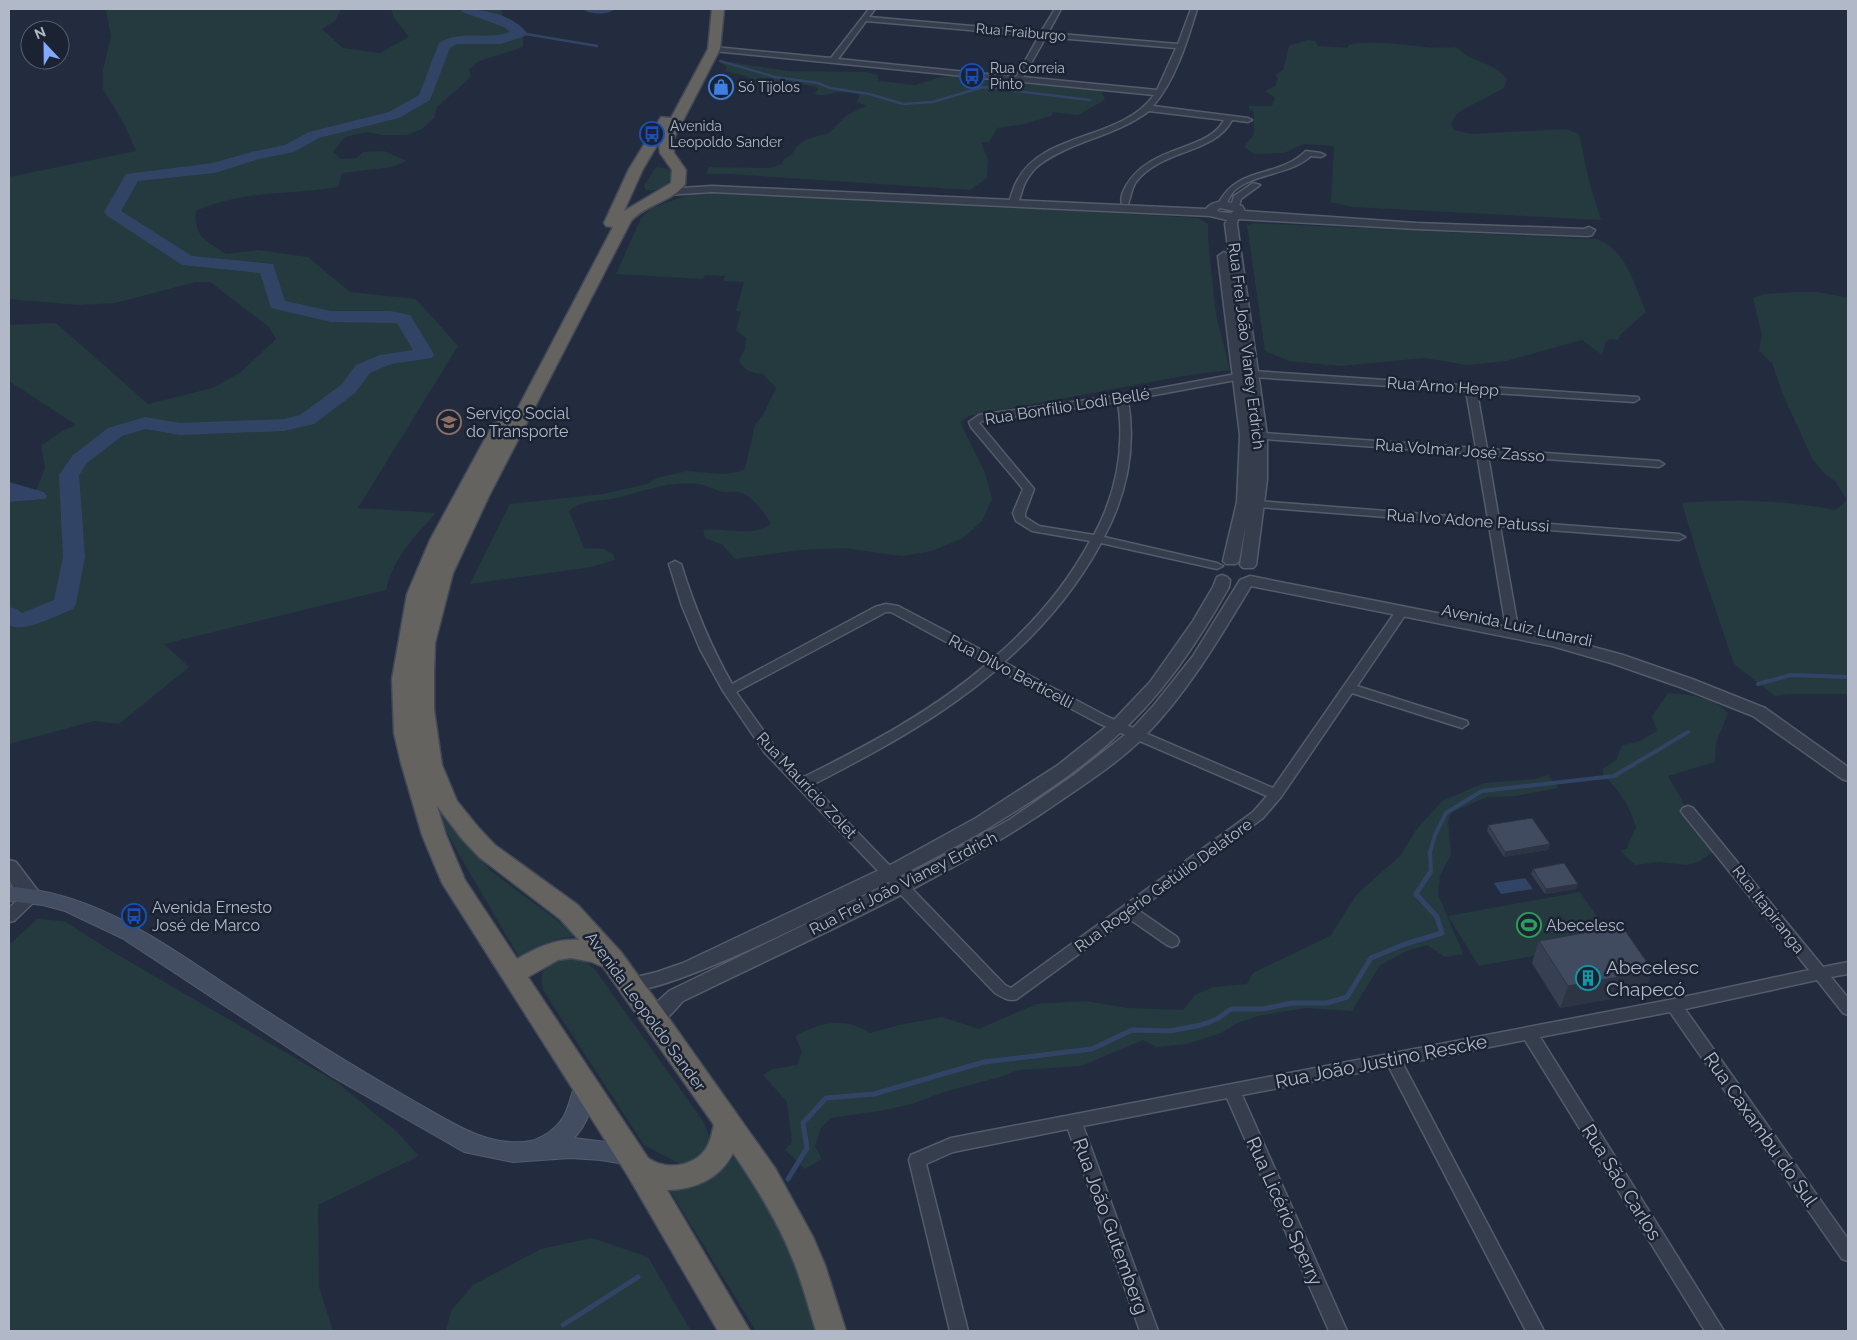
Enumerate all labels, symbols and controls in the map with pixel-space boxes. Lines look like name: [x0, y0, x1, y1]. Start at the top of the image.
north arrow: [20, 20, 70, 70]
street label: Rua Fraiburgo: [975, 20, 1067, 44]
text: N: [32, 24, 48, 42]
place label: Rua Correia Pinto: [990, 60, 1065, 92]
bus stop icon: Rua Correia Pinto: [959, 63, 985, 89]
shop icon: Só Tijolos: [708, 74, 734, 100]
place label: Só Tijolos: [738, 79, 800, 95]
place label: Avenida Leopoldo Sander: [670, 118, 782, 150]
bus stop icon: Avenida Leopoldo Sander: [639, 121, 665, 147]
street label: Rua Frei João Vianey Erdrich: [1224, 242, 1269, 451]
street label: Rua Arno Hepp: [1386, 373, 1500, 400]
street label: Rua Bonfílio Lodi Bellé: [983, 384, 1151, 429]
place label: Serviço Social do Transporte: [466, 404, 570, 441]
school or university icon: Serviço Social do Transporte: [436, 409, 462, 435]
street label: Rua Volmar José Zasso: [1374, 435, 1545, 466]
street label: Rua Ivo Adone Patussi: [1386, 505, 1550, 536]
street label: Avenida Luiz Lunardi: [1440, 600, 1594, 651]
street label: Rua Dilvo Berticelli: [945, 631, 1076, 712]
street label: Rua Maurício Zolet: [753, 728, 861, 843]
street label: Rua Rogério Getúlio Delatore: [1071, 815, 1256, 956]
street label: Rua Frei João Vianey Erdrich: [806, 828, 1000, 939]
street label: Rua Itapiranga: [1728, 862, 1809, 957]
place label: Avenida Ernesto José de Marco: [152, 898, 272, 935]
bus stop icon: Avenida Ernesto José de Marco: [121, 903, 147, 929]
sports icon: Abecelesc: [1516, 912, 1542, 938]
place label: Abecelesc: [1546, 916, 1625, 935]
street label: Avenida Leopoldo Sander: [582, 928, 710, 1095]
place label: Abecelesc Chapecó: [1606, 956, 1699, 1000]
building icon: Abecelesc Chapecó: [1575, 965, 1601, 991]
street label: Rua João Justino Rescke: [1273, 1030, 1489, 1092]
street label: Rua Caxambu do Sul: [1699, 1048, 1823, 1211]
street label: Rua São Carlos: [1578, 1120, 1666, 1244]
street label: Rua Licério Sperry: [1242, 1133, 1328, 1289]
street label: Rua João Gutemberg: [1069, 1135, 1153, 1317]

